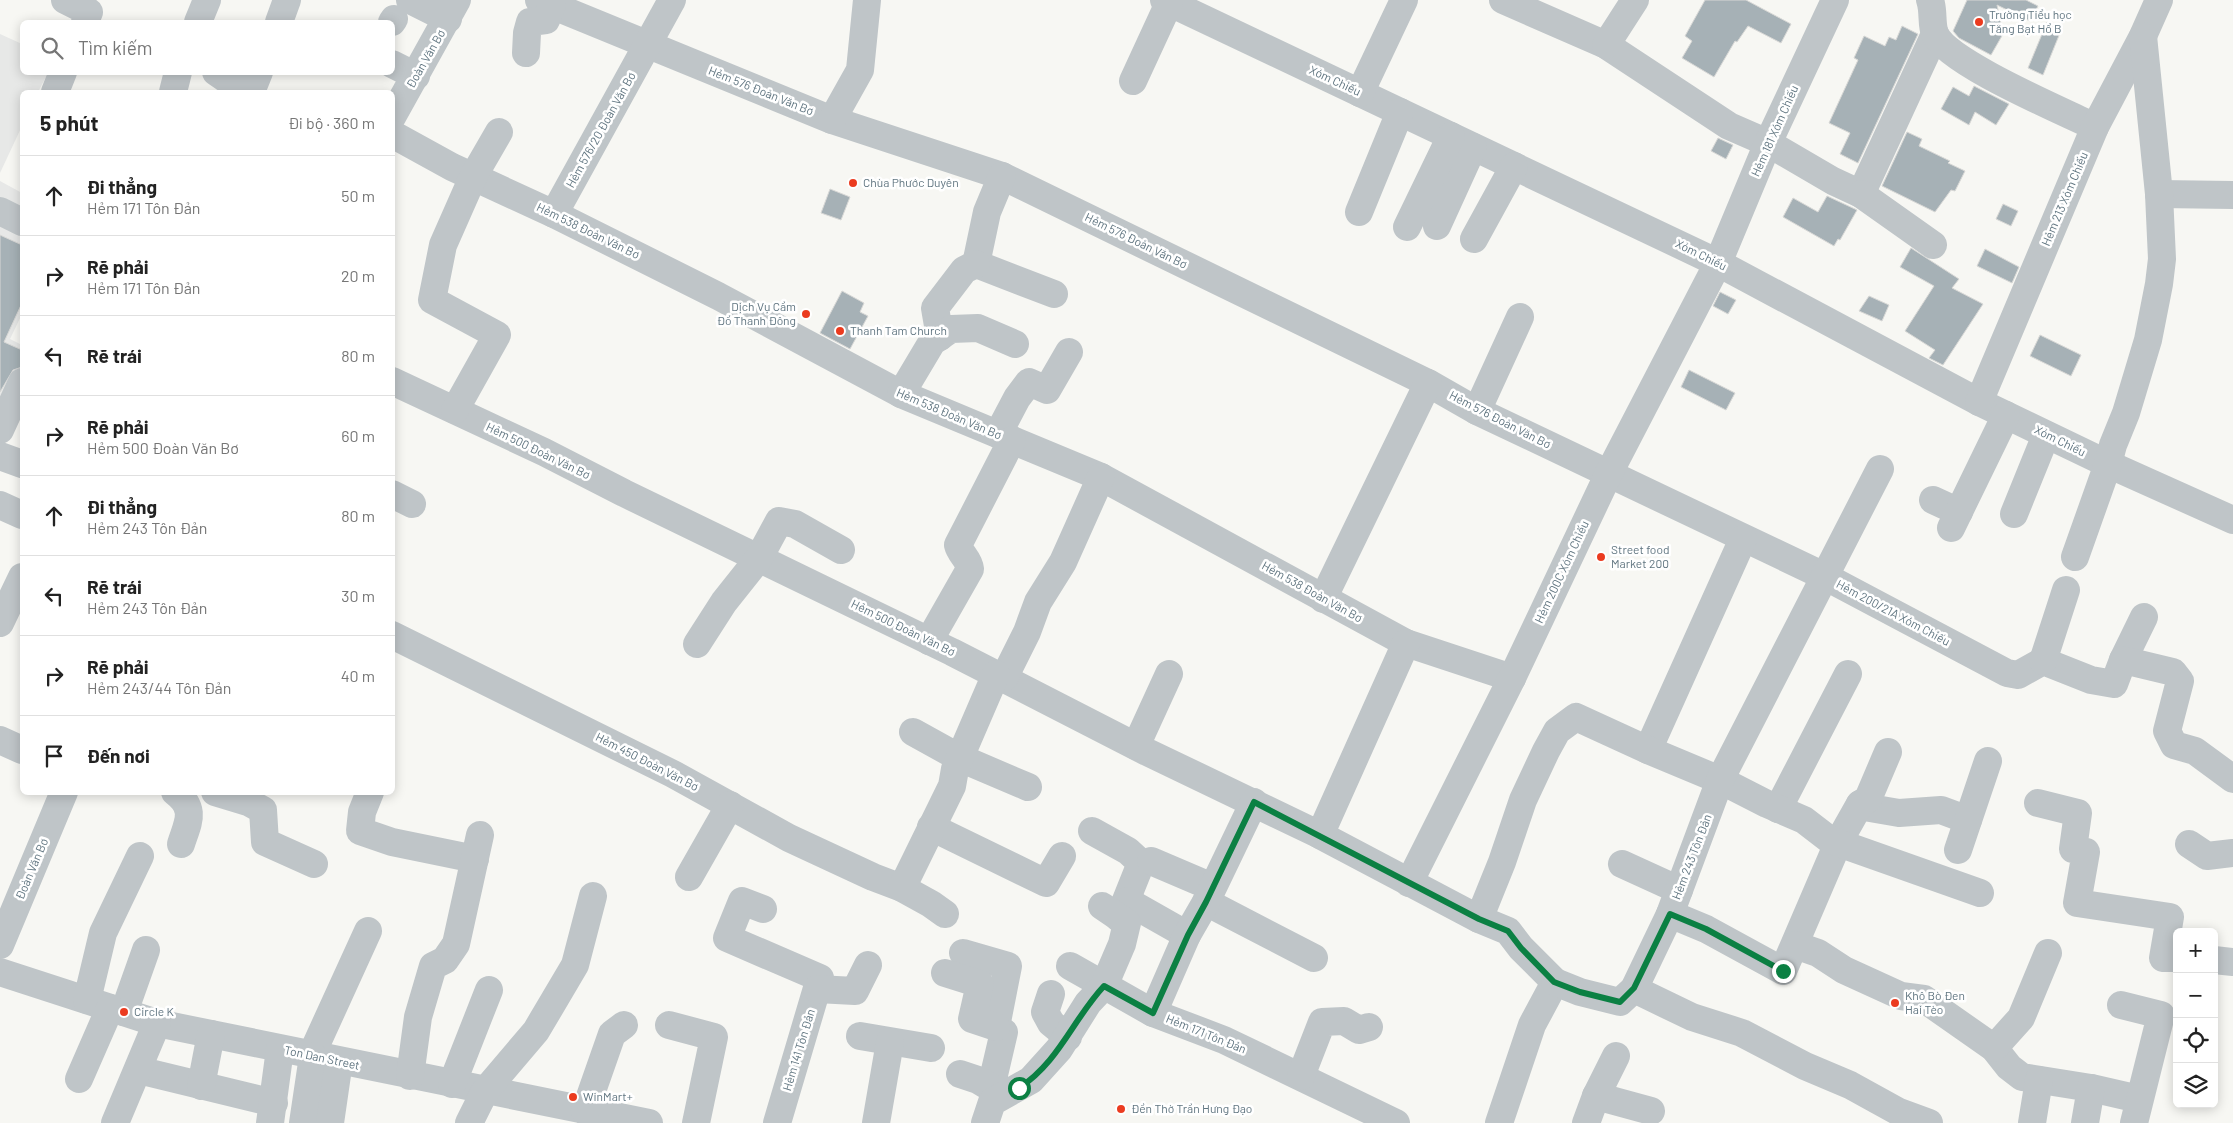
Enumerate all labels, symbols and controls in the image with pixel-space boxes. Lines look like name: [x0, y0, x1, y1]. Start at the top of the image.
place label: Trường Tiểu học Tăng Bạt Hổ B: [1989, 7, 2072, 35]
marker: Trường Tiểu học Tăng Bạt Hổ B: [1973, 16, 1985, 28]
search box: [20, 20, 395, 75]
street label: Đoàn Văn Bơ: [403, 27, 447, 90]
icon: search: [38, 34, 66, 62]
text: Tìm kiếm: [78, 36, 153, 59]
street label: Xóm Chiếu: [1307, 62, 1363, 98]
street label: Hẻm 576 Đoàn Văn Bơ: [707, 63, 816, 118]
street label: Hẻm 576/20 Đoàn Văn Bơ: [562, 69, 638, 190]
street label: Hẻm 181 Xóm Chiếu: [1748, 83, 1801, 178]
text: 5 phút: [40, 110, 98, 135]
text: Đi bộ · 360 m: [288, 113, 375, 132]
street label: Hẻm 213 Xóm Chiếu: [2038, 149, 2090, 248]
text: Đi thẳng: [87, 175, 157, 198]
place label: Chùa Phước Duyên: [863, 175, 959, 189]
marker: Chùa Phước Duyên: [847, 177, 859, 189]
icon: ahead: [40, 182, 68, 210]
text: 50 m: [341, 186, 375, 205]
text: Hẻm 171 Tôn Đản: [87, 198, 200, 217]
street label: Hẻm 538 Đoàn Văn Bơ: [535, 199, 642, 261]
street label: Hẻm 576 Đoàn Văn Bơ: [1083, 209, 1190, 271]
street label: Xóm Chiếu: [1674, 236, 1729, 272]
text: Rẽ phải: [87, 255, 149, 278]
icon: right: [40, 262, 68, 290]
text: 20 m: [341, 266, 375, 285]
text: Hẻm 171 Tôn Đản: [87, 278, 200, 297]
place label: Dịch Vụ Cầm Đồ Thanh Đông: [717, 299, 796, 327]
marker: Dịch Vụ Cầm Đồ Thanh Đông: [800, 308, 812, 320]
place label: Thanh Tam Church: [850, 323, 947, 337]
marker: Thanh Tam Church: [834, 325, 846, 337]
icon: left: [40, 342, 68, 370]
text: Rẽ trái: [87, 344, 142, 367]
text: 80 m: [341, 346, 375, 365]
street label: Hẻm 538 Đoàn Văn Bơ: [895, 385, 1004, 442]
street label: Hẻm 576 Đoàn Văn Bơ: [1447, 387, 1554, 451]
text: Rẽ phải: [87, 415, 149, 438]
street label: Hẻm 500 Đoàn Văn Bơ: [484, 419, 593, 481]
icon: right: [40, 422, 68, 450]
street label: Xóm Chiếu: [2033, 422, 2088, 458]
text: 60 m: [341, 426, 375, 445]
text: Hẻm 500 Đoàn Văn Bơ: [87, 438, 239, 457]
text: Đi thẳng: [87, 495, 157, 518]
icon: ahead: [40, 502, 68, 530]
text: 80 m: [341, 506, 375, 525]
text: Hẻm 243 Tôn Đản: [87, 518, 207, 537]
street label: Hẻm 200C Xóm Chiếu: [1531, 518, 1591, 625]
place label: Street food Market 200: [1611, 542, 1670, 570]
marker: Street food Market 200: [1595, 551, 1607, 563]
street label: Hẻm 538 Đoàn Văn Bơ: [1260, 558, 1365, 625]
text: Rẽ trái: [87, 575, 142, 598]
street label: Hẻm 200/21A Xóm Chiếu: [1834, 576, 1953, 648]
icon: left: [40, 582, 68, 610]
text: 30 m: [341, 586, 375, 605]
street label: Hẻm 500 Đoàn Văn Bơ: [849, 596, 958, 658]
text: Hẻm 243 Tôn Đản: [87, 598, 207, 617]
text: Rẽ phải: [87, 655, 149, 678]
icon: right: [40, 662, 68, 690]
text: 40 m: [341, 666, 375, 685]
text: Hẻm 243/44 Tôn Đản: [87, 678, 231, 697]
street label: Hẻm 450 Đoàn Văn Bơ: [594, 729, 701, 793]
icon: arrive: [40, 742, 68, 770]
text: Đến nơi: [87, 744, 150, 767]
street label: Hẻm 243 Tôn Đản: [1668, 812, 1714, 901]
street label: Đoàn Văn Bơ: [12, 836, 50, 901]
map controls: [2173, 928, 2218, 1108]
button: +: [2173, 928, 2218, 973]
route end: [1772, 960, 1795, 983]
button: −: [2173, 973, 2218, 1018]
place label: Khô Bò Đen Hai Tèo: [1905, 988, 1965, 1016]
marker: Khô Bò Đen Hai Tèo: [1889, 997, 1901, 1009]
place label: Circle K: [134, 1004, 174, 1018]
marker: Circle K: [118, 1006, 130, 1018]
street label: Hẻm 141 Tôn Đản: [779, 1007, 817, 1092]
street label: Hẻm 171 Tôn Đản: [1164, 1011, 1248, 1056]
button: locate: [2173, 1018, 2218, 1063]
street label: Ton Dan Street: [283, 1042, 361, 1072]
button: layers: [2173, 1063, 2218, 1108]
route start: [1008, 1077, 1031, 1100]
place label: WinMart+: [583, 1089, 633, 1103]
marker: WinMart+: [567, 1091, 579, 1103]
place label: Đền Thờ Trần Hưng Đạo: [1131, 1101, 1252, 1115]
marker: Đền Thờ Trần Hưng Đạo: [1115, 1103, 1127, 1115]

